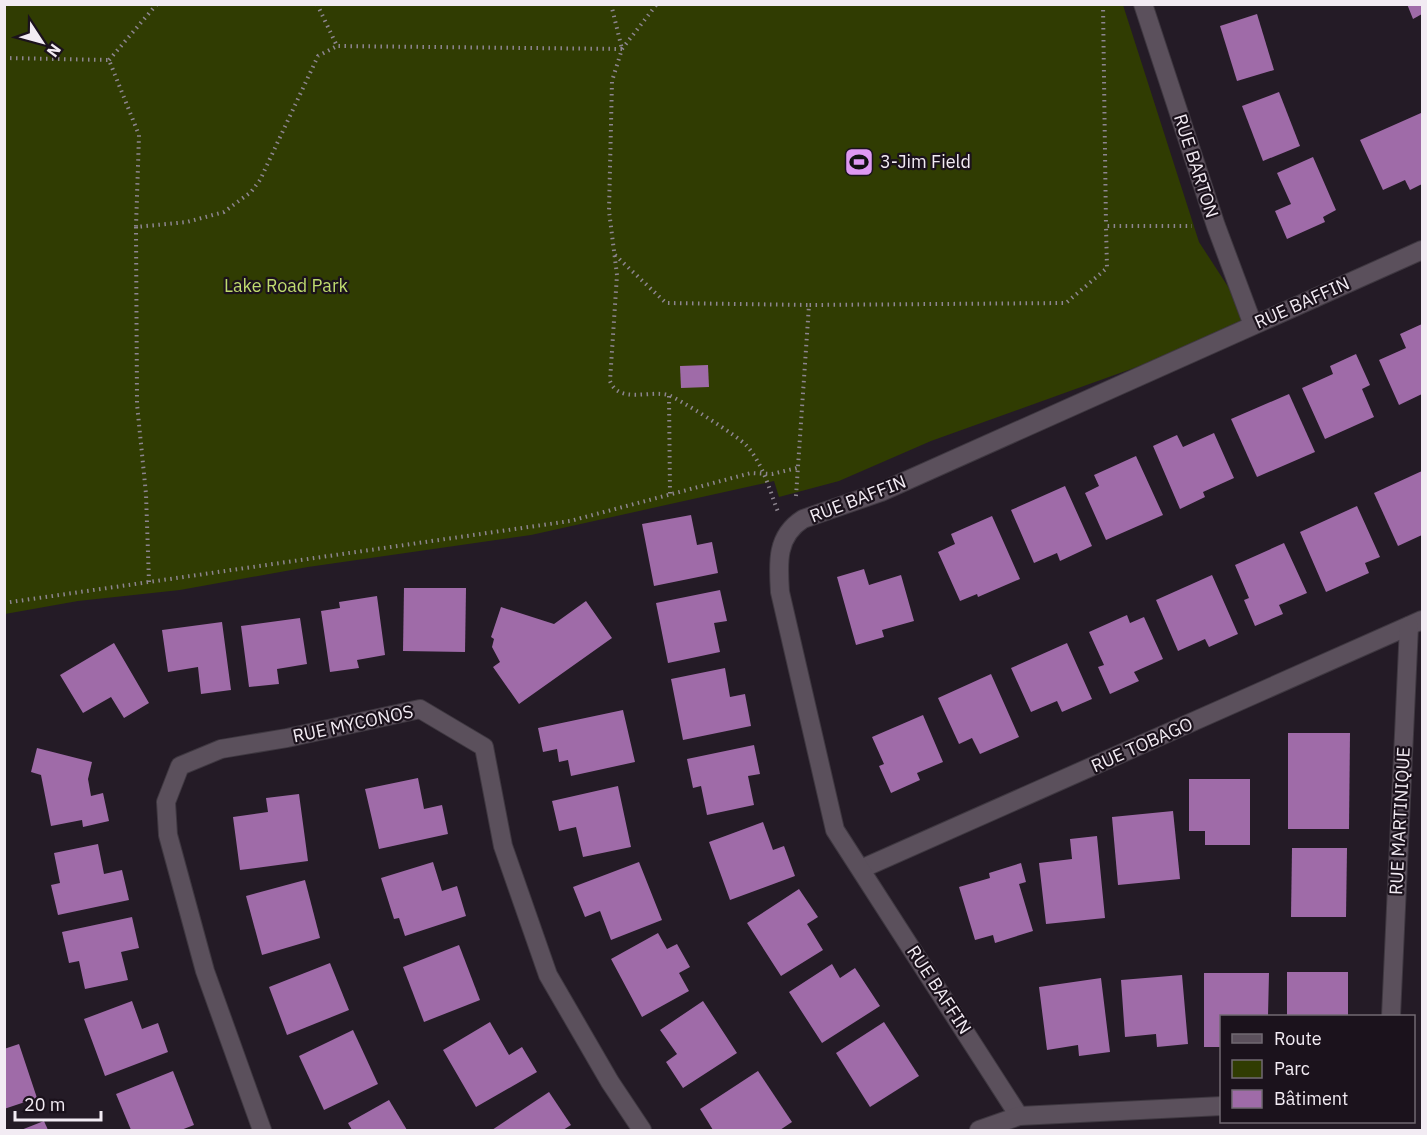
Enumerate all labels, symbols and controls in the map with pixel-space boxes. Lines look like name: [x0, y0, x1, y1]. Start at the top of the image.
north arrow: [12, 12, 72, 72]
text: N: [43, 40, 66, 61]
street label: RUE BARTON: [1169, 111, 1224, 221]
sports icon: 3-Jim Field: [843, 146, 875, 178]
place label: 3-Jim Field: [880, 150, 971, 173]
street label: RUE BAFFIN: [1251, 271, 1353, 334]
park label: Lake Road Park: [224, 274, 349, 297]
street label: RUE BAFFIN: [806, 470, 909, 527]
street label: RUE MYCONOS: [291, 700, 415, 748]
street label: RUE TOBAGO: [1087, 712, 1196, 777]
street label: RUE MARTINIQUE: [1384, 746, 1415, 896]
street label: RUE BAFFIN: [902, 941, 977, 1039]
legend: [1220, 1015, 1415, 1123]
text: Route: [1274, 1027, 1322, 1050]
text: Parc: [1274, 1057, 1310, 1080]
scale bar: [15, 1084, 100, 1122]
text: Bâtiment: [1274, 1087, 1348, 1110]
text: 20 m: [24, 1093, 66, 1116]

